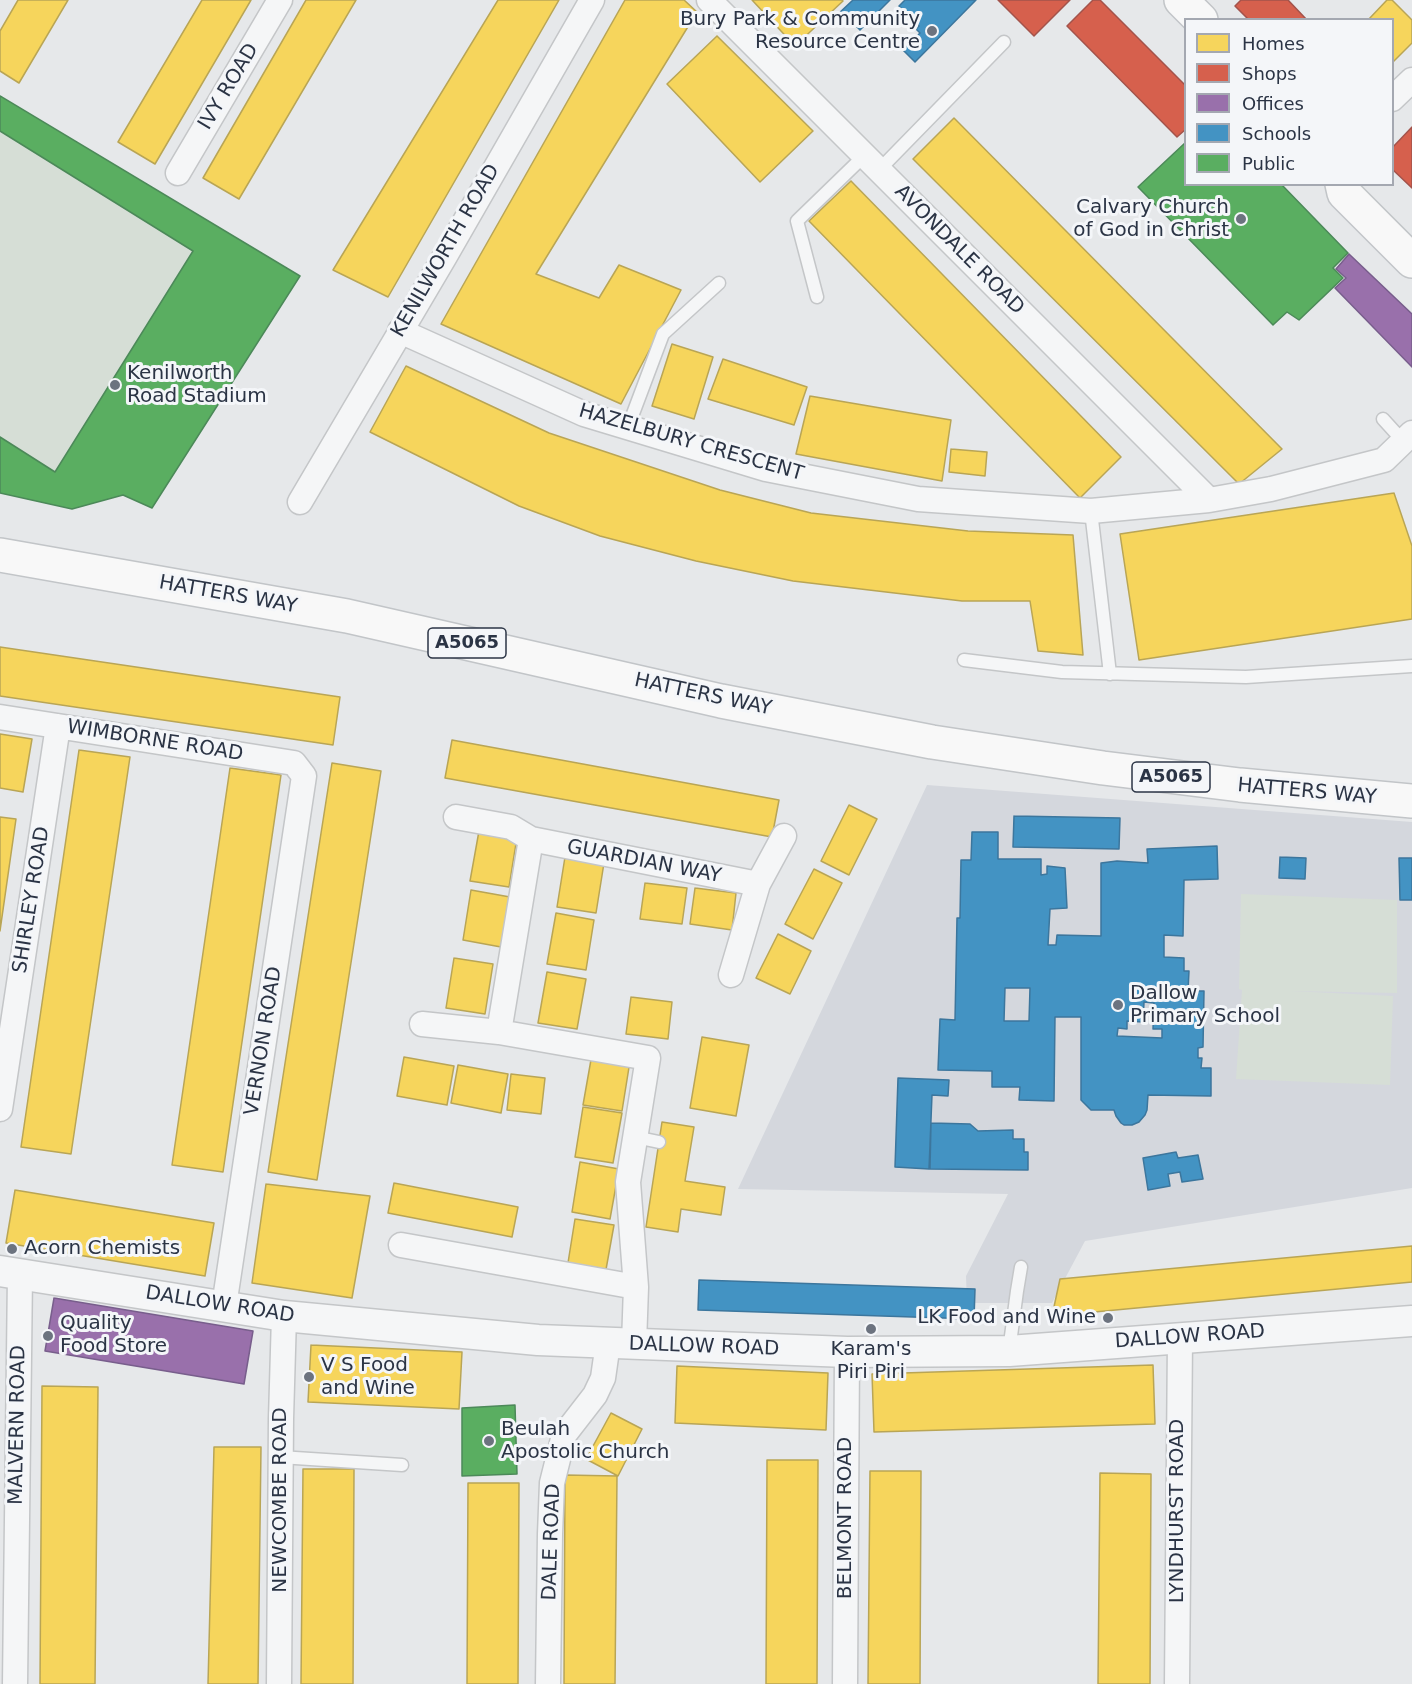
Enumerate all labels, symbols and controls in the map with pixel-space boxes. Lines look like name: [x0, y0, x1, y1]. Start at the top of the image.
place label: Bury Park & Community Resource Centre: [680, 8, 920, 55]
legend: [1184, 18, 1394, 186]
marker: Bury Park & Community Resource Centre: [925, 24, 939, 38]
text: Homes: [1242, 33, 1305, 54]
street label: IVY ROAD: [194, 39, 264, 135]
text: Shops: [1242, 63, 1297, 84]
text: Offices: [1242, 93, 1304, 114]
text: Schools: [1242, 123, 1311, 144]
text: Public: [1242, 153, 1295, 174]
street label: KENILWORTH ROAD: [387, 160, 505, 342]
street label: AVONDALE ROAD: [889, 180, 1029, 320]
place label: Calvary Church of God in Christ: [1073, 196, 1229, 243]
marker: Calvary Church of God in Christ: [1234, 212, 1248, 226]
place label: Kenilworth Road Stadium: [127, 362, 267, 409]
marker: Kenilworth Road Stadium: [108, 378, 122, 392]
street label: HAZELBURY CRESCENT: [576, 399, 806, 487]
street label: HATTERS WAY: [157, 571, 299, 619]
road number: A5065: [428, 628, 506, 658]
street label: HATTERS WAY: [632, 669, 774, 721]
street label: WIMBORNE ROAD: [65, 715, 245, 767]
road number: A5065: [1132, 762, 1210, 792]
street label: HATTERS WAY: [1236, 774, 1378, 810]
street label: SHIRLEY ROAD: [9, 825, 55, 975]
street label: GUARDIAN WAY: [565, 835, 723, 889]
street label: VERNON ROAD: [240, 965, 288, 1117]
place label: Dallow Primary School: [1130, 982, 1280, 1029]
marker: Dallow Primary School: [1111, 998, 1125, 1012]
place label: Acorn Chemists: [24, 1237, 180, 1261]
marker: Acorn Chemists: [5, 1242, 19, 1256]
street label: DALLOW ROAD: [144, 1281, 296, 1329]
place label: LK Food and Wine: [917, 1306, 1096, 1330]
marker: LK Food and Wine: [1101, 1311, 1115, 1325]
place label: Quality Food Store: [60, 1312, 167, 1359]
street label: DALLOW ROAD: [1114, 1320, 1266, 1354]
marker: Karam's Piri Piri: [864, 1322, 878, 1336]
marker: Quality Food Store: [41, 1329, 55, 1343]
street label: DALLOW ROAD: [628, 1332, 780, 1362]
place label: Karam's Piri Piri: [831, 1338, 911, 1385]
street label: MALVERN ROAD: [5, 1345, 31, 1505]
place label: V S Food and Wine: [321, 1354, 415, 1401]
marker: V S Food and Wine: [302, 1370, 316, 1384]
street label: NEWCOMBE ROAD: [269, 1407, 293, 1593]
place label: Beulah Apostolic Church: [501, 1418, 669, 1465]
street label: LYNDHURST ROAD: [1166, 1419, 1190, 1603]
marker: Beulah Apostolic Church: [482, 1434, 496, 1448]
street label: BELMONT ROAD: [834, 1437, 858, 1599]
street label: DALE ROAD: [538, 1483, 566, 1601]

